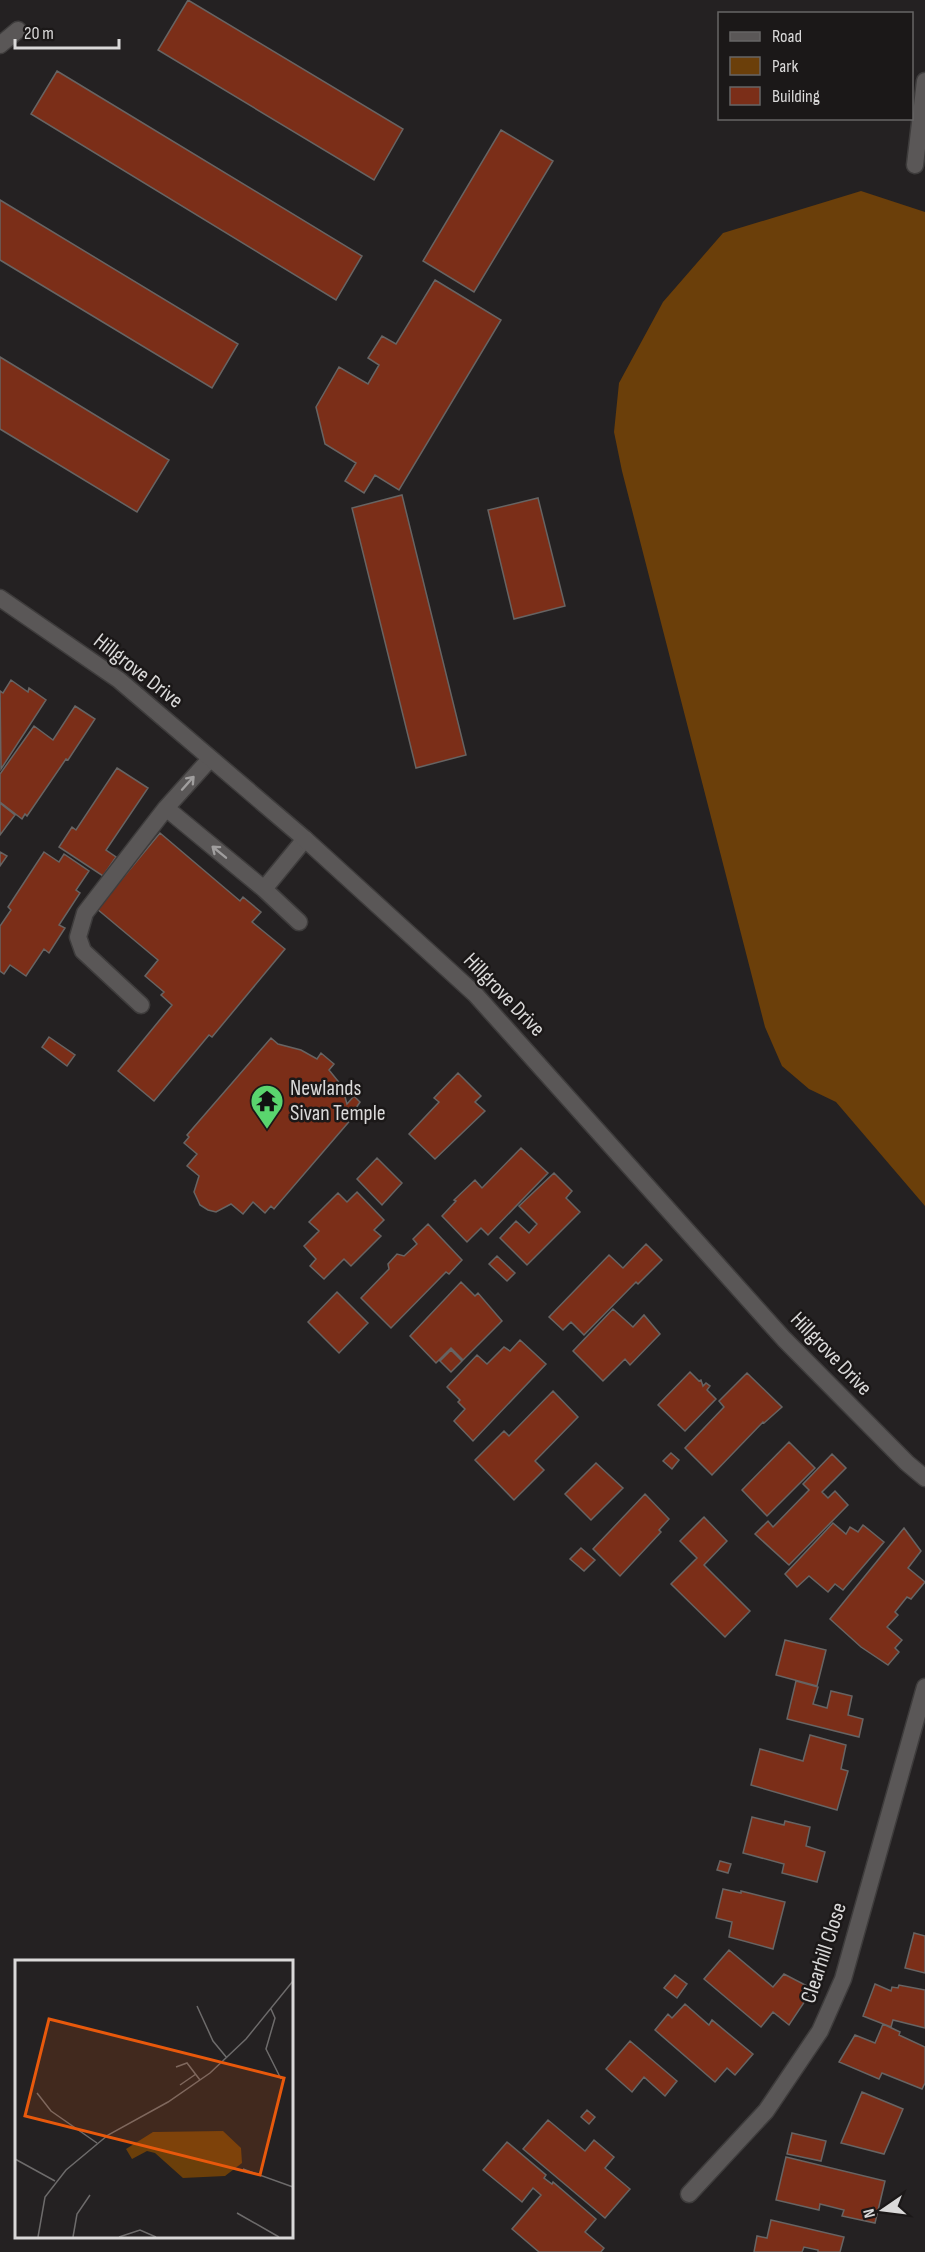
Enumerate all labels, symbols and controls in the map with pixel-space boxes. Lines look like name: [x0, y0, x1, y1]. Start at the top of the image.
scale bar: [15, 12, 118, 50]
legend: [718, 12, 913, 120]
text: 20 m: [24, 23, 54, 44]
text: Road: [772, 26, 802, 47]
text: Park: [772, 56, 798, 77]
text: Building: [772, 86, 820, 107]
street label: Hillgrove Drive: [88, 628, 188, 714]
one-way arrow: [181, 776, 195, 791]
one-way arrow: [212, 845, 227, 859]
street label: Hillgrove Drive: [457, 947, 551, 1043]
place label: Newlands Sivan Temple: [290, 1075, 386, 1127]
temple icon: Newlands Sivan Temple: [249, 1083, 285, 1130]
street label: Hillgrove Drive: [784, 1306, 878, 1402]
street label: Clearhill Close: [795, 1899, 853, 2007]
inset map: [15, 1960, 292, 2237]
north arrow: [853, 2180, 913, 2240]
text: N: [860, 2207, 880, 2220]

